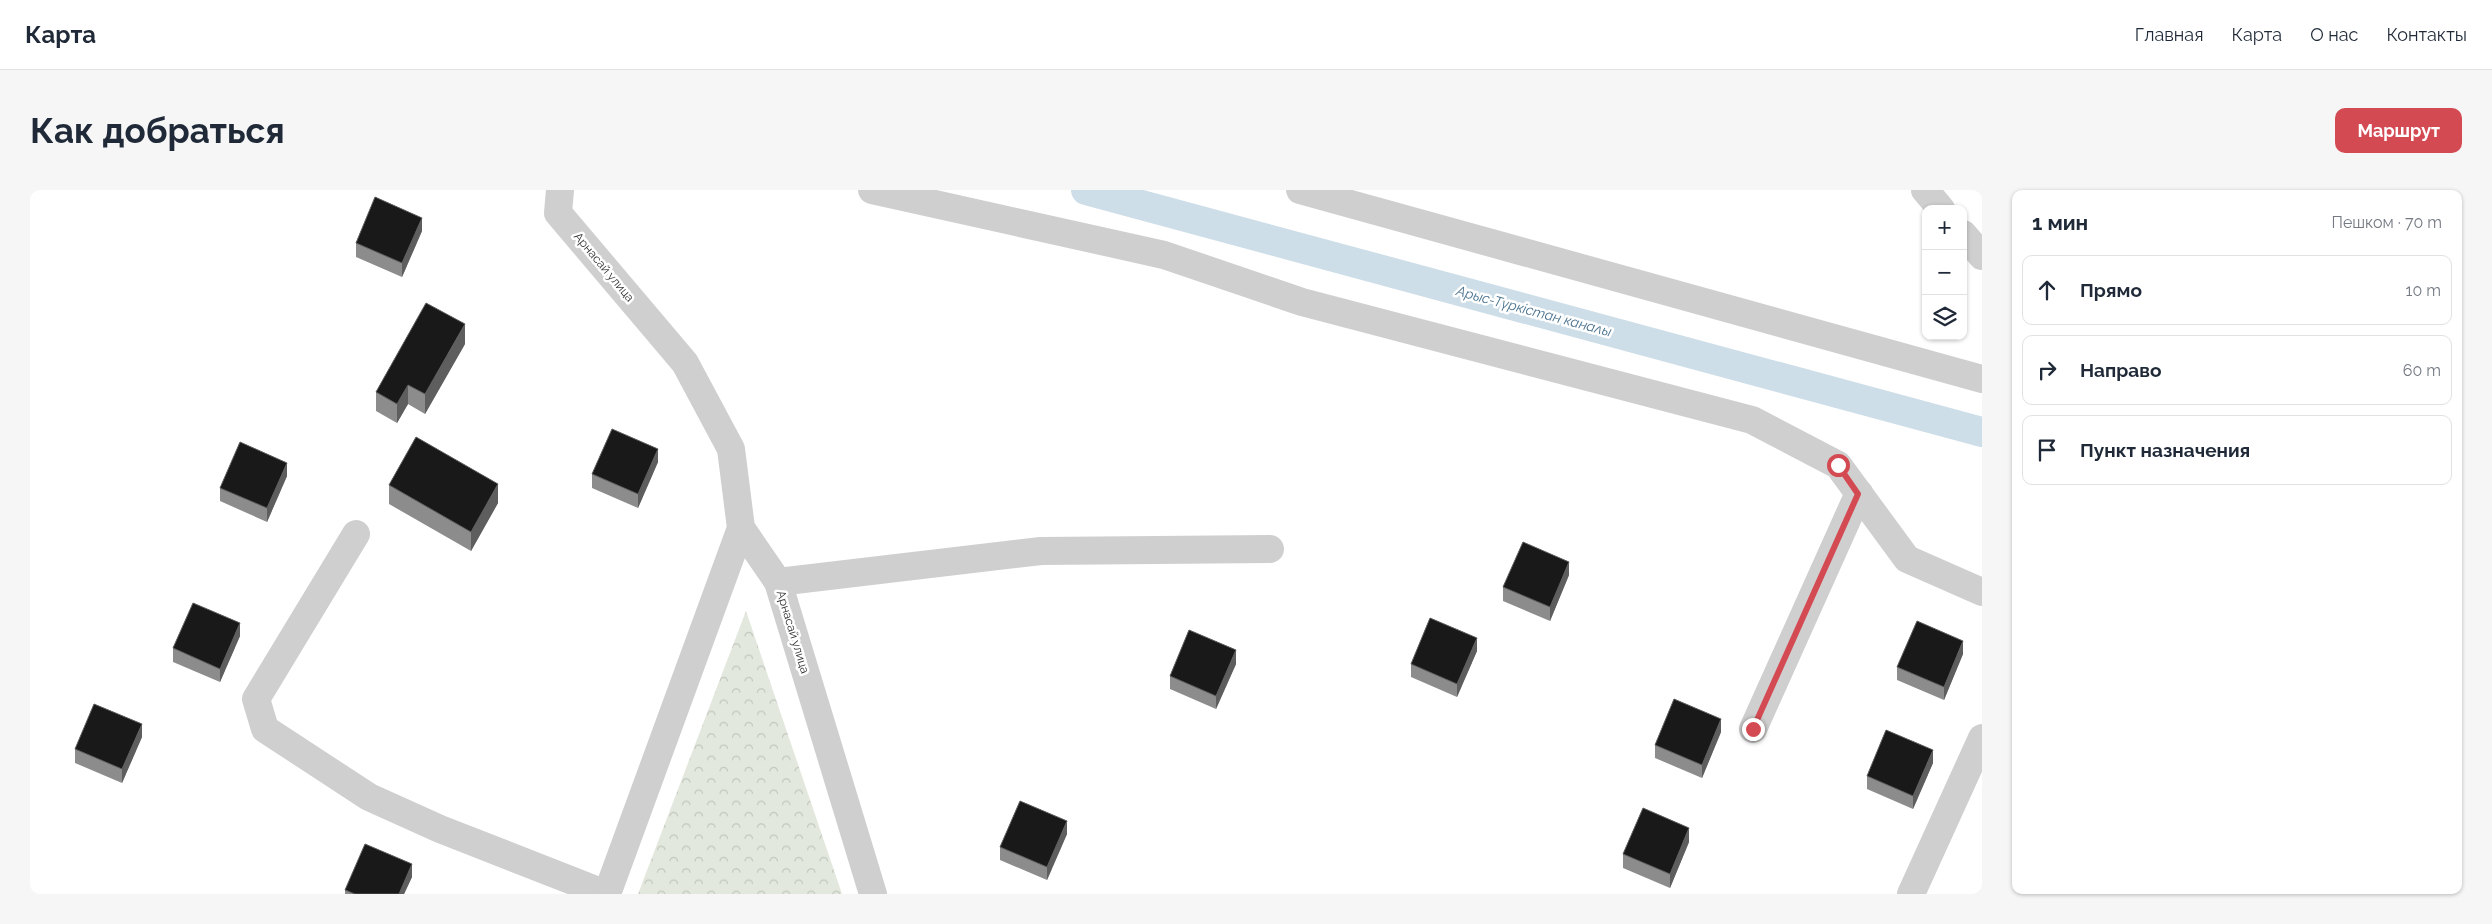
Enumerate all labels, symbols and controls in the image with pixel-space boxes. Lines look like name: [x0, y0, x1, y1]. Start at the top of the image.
text: Карта: [25, 20, 96, 49]
text: Главная: [2135, 24, 2203, 45]
text: Карта: [2231, 24, 2282, 45]
text: О нас: [2310, 24, 2358, 45]
text: Контакты: [2386, 24, 2467, 45]
button: Маршрут: [2335, 108, 2462, 153]
text: Как добраться: [30, 110, 285, 151]
map controls: [1922, 205, 1967, 340]
button: +: [1922, 205, 1967, 250]
text: 1 мин: [2032, 210, 2088, 235]
text: Пешком · 70 m: [2332, 213, 2442, 232]
street label: Арнасай улица: [571, 230, 637, 304]
button: −: [1922, 250, 1967, 295]
icon: ahead: [2033, 276, 2061, 304]
text: Прямо: [2080, 279, 2142, 301]
text: 10 m: [2406, 281, 2441, 300]
water label: Арыс-Түркістан каналы: [1454, 282, 1614, 340]
button: layers: [1922, 295, 1967, 340]
icon: right: [2033, 356, 2061, 384]
text: Направо: [2080, 359, 2161, 381]
text: 60 m: [2403, 361, 2441, 380]
icon: arrive: [2033, 436, 2061, 464]
text: Пункт назначения: [2080, 439, 2250, 461]
route start: [1827, 454, 1850, 477]
street label: Арнасай улица: [774, 589, 812, 675]
route end: [1742, 718, 1765, 741]

